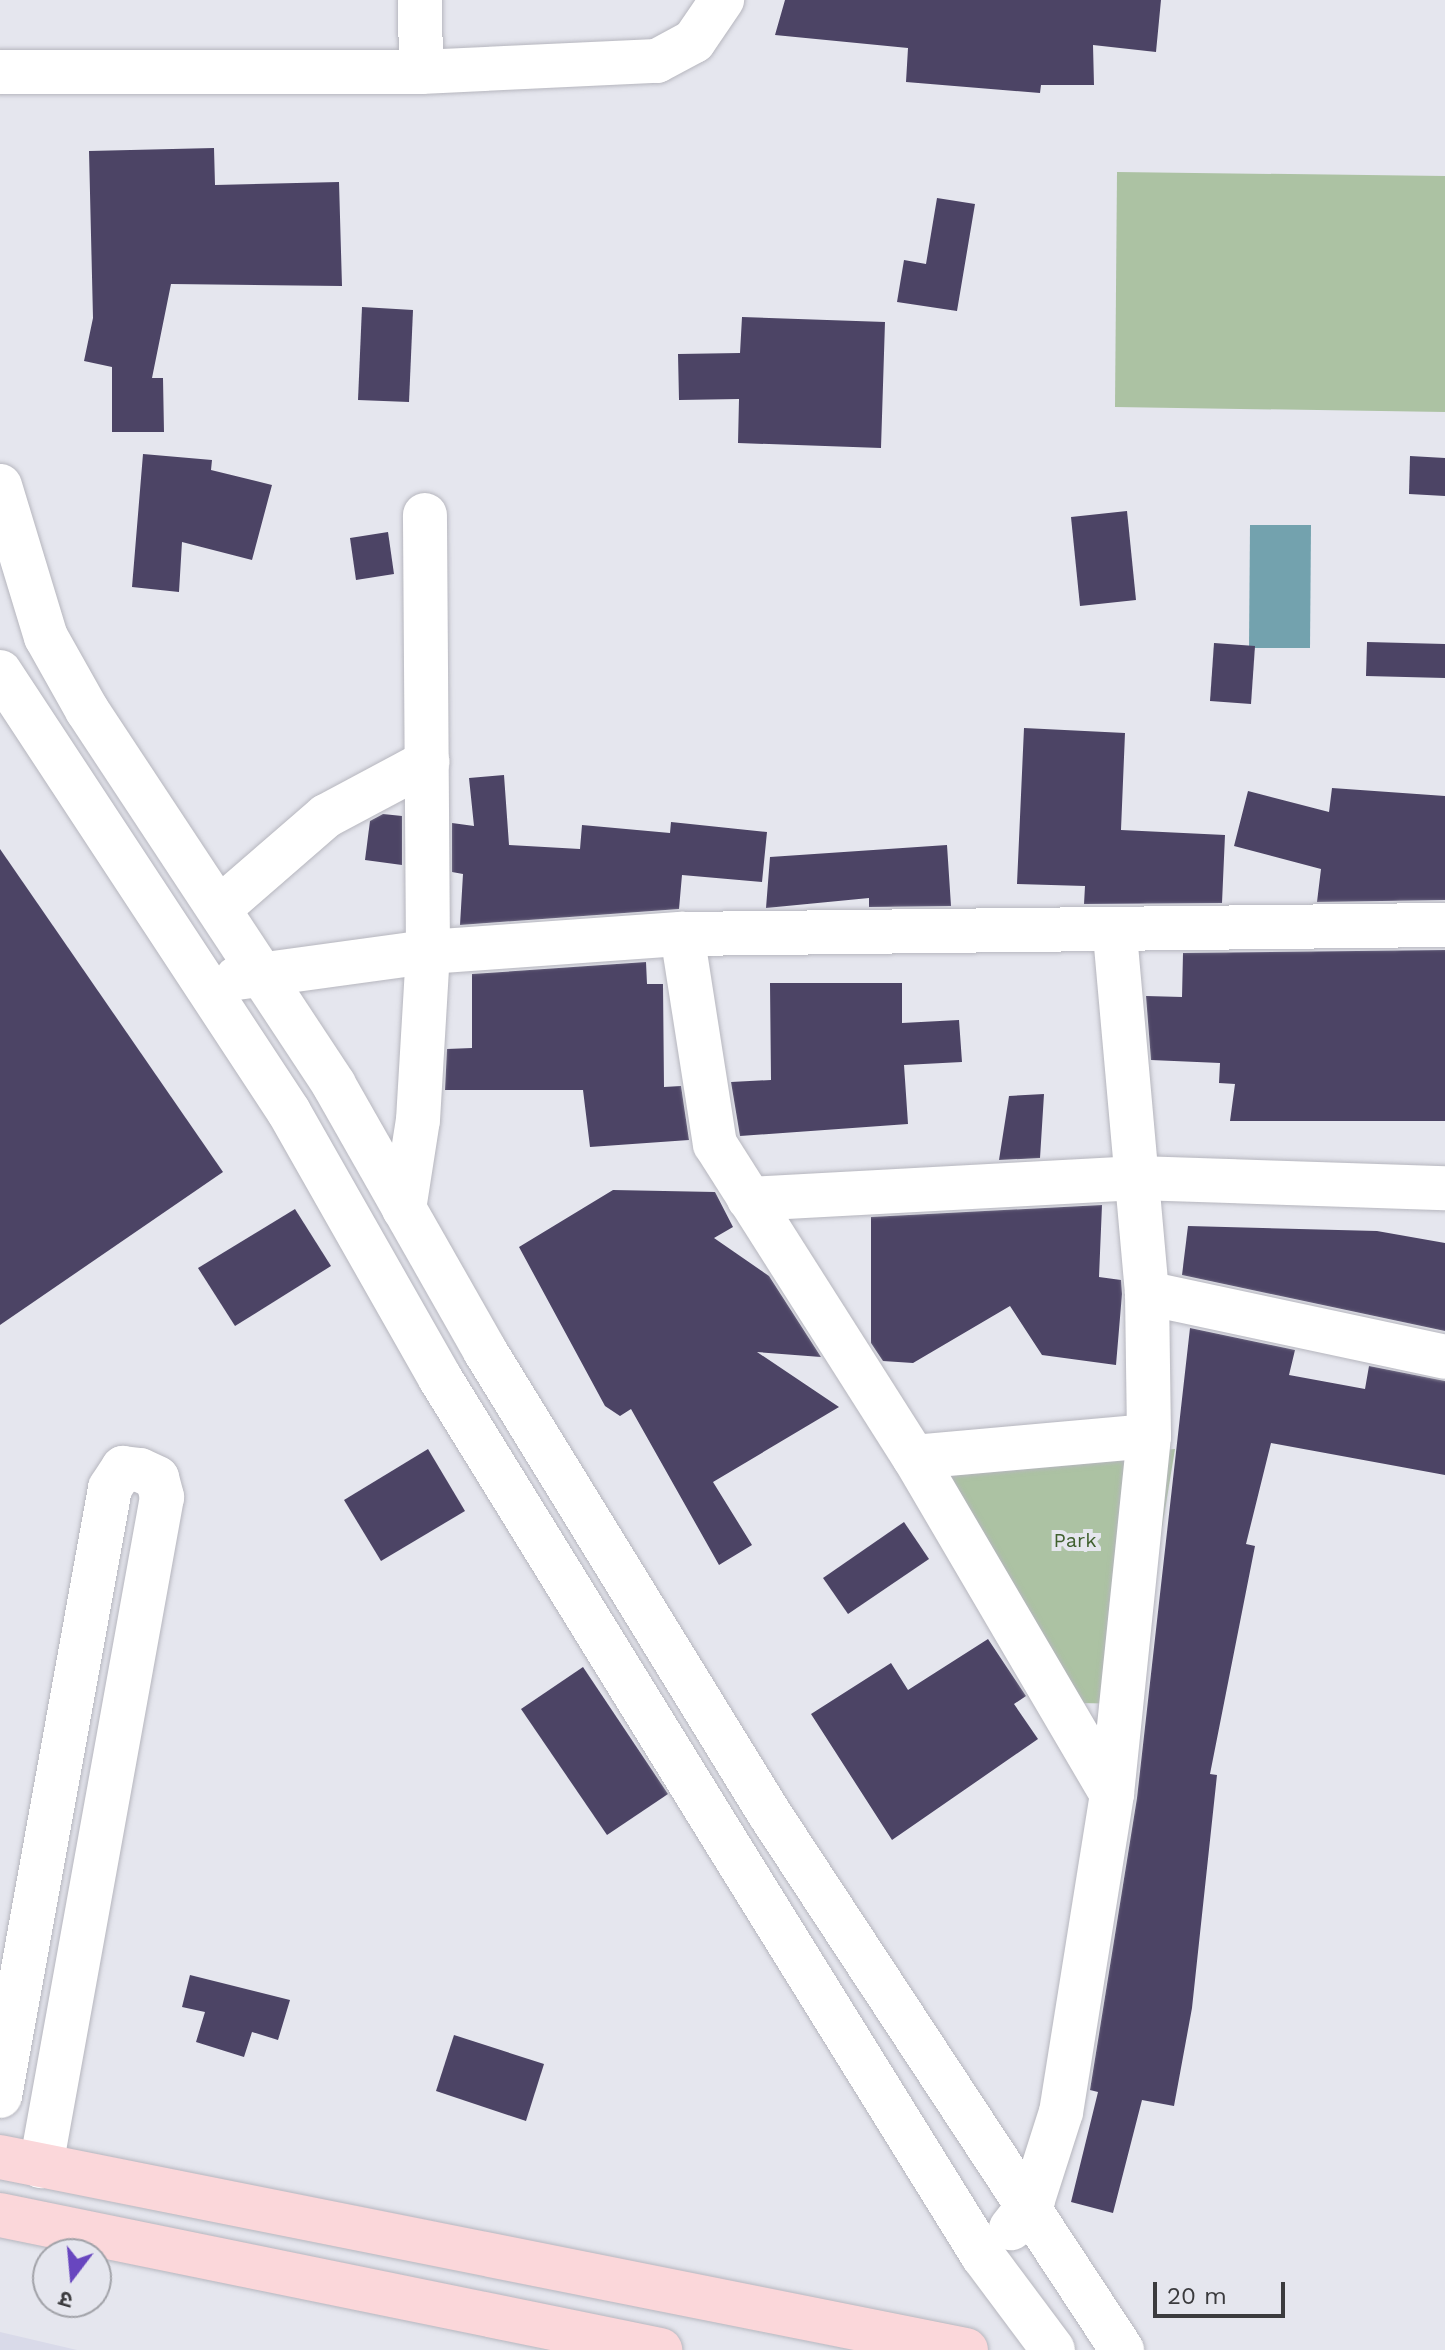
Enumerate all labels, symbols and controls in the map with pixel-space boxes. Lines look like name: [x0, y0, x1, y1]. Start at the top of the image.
park label: Park: [1053, 1528, 1097, 1552]
north arrow: [32, 2238, 112, 2318]
scale bar: [1157, 2266, 1289, 2316]
text: 20 m: [1167, 2282, 1227, 2310]
text: उ: [56, 2286, 75, 2313]

